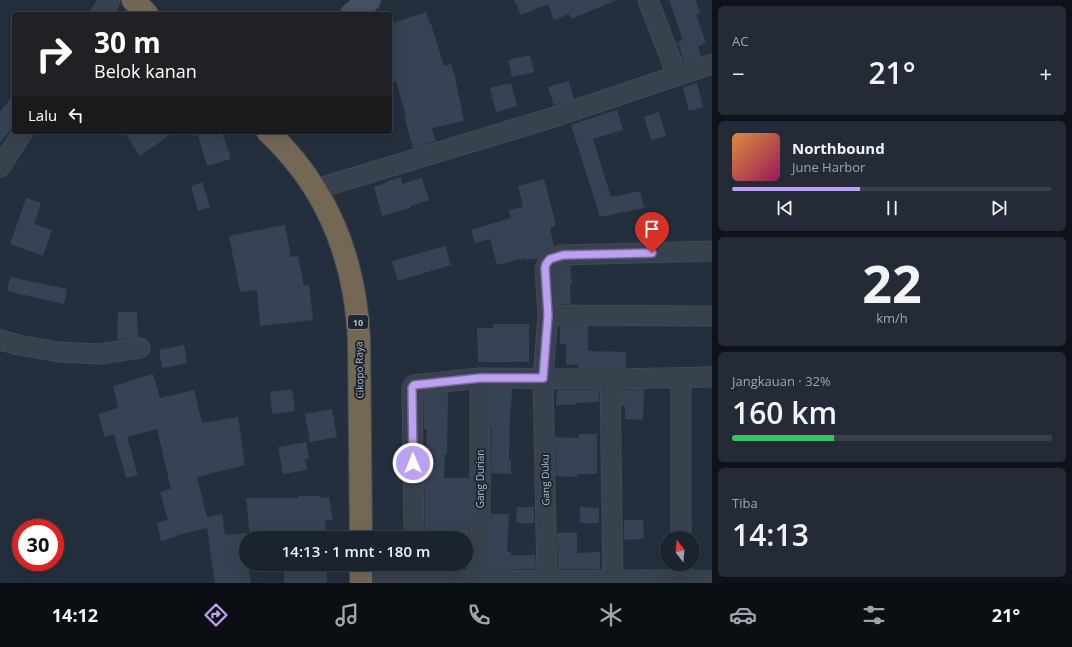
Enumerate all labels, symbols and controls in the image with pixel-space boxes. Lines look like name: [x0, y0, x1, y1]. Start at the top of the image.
text: 30 m: [94, 23, 161, 61]
icon: right: [28, 28, 80, 80]
text: AC: [732, 32, 748, 50]
text: 21°: [868, 52, 916, 93]
text: −: [732, 58, 745, 88]
text: +: [1039, 58, 1052, 88]
text: Belok kanan: [94, 59, 197, 83]
icon: left: [65, 104, 87, 126]
text: Lalu: [28, 105, 57, 125]
text: Northbound: [792, 138, 885, 158]
text: June Harbor: [792, 158, 865, 176]
icon: previous: [774, 197, 796, 219]
icon: pause: [881, 197, 903, 219]
icon: next: [988, 197, 1010, 219]
pin: [635, 212, 669, 253]
icon: arrive: [641, 218, 663, 240]
text: 22: [862, 247, 922, 318]
text: km/h: [876, 309, 908, 327]
road number: 10: [348, 315, 368, 329]
street label: Cikopo Raya: [352, 341, 366, 399]
text: Jangkauan · 32%: [732, 372, 831, 390]
text: 160 km: [732, 392, 837, 433]
position arrow: [392, 442, 434, 484]
street label: Gang Durian: [473, 450, 487, 508]
street label: Gang Duku: [538, 454, 552, 506]
text: Tiba: [732, 494, 758, 512]
text: 14:13: [732, 514, 809, 555]
speed limit sign: 30: [12, 519, 64, 571]
north arrow: [660, 531, 700, 571]
map controls: [660, 531, 700, 571]
text: 14:13 · 1 mnt · 180 m: [282, 541, 430, 561]
icon: directions: [202, 601, 230, 629]
icon: music: [333, 601, 361, 629]
icon: phone: [465, 601, 493, 629]
icon: climate: [597, 601, 625, 629]
icon: car: [729, 601, 757, 629]
icon: filters: [860, 601, 888, 629]
text: 14:12: [52, 603, 98, 627]
text: 21°: [992, 603, 1020, 627]

